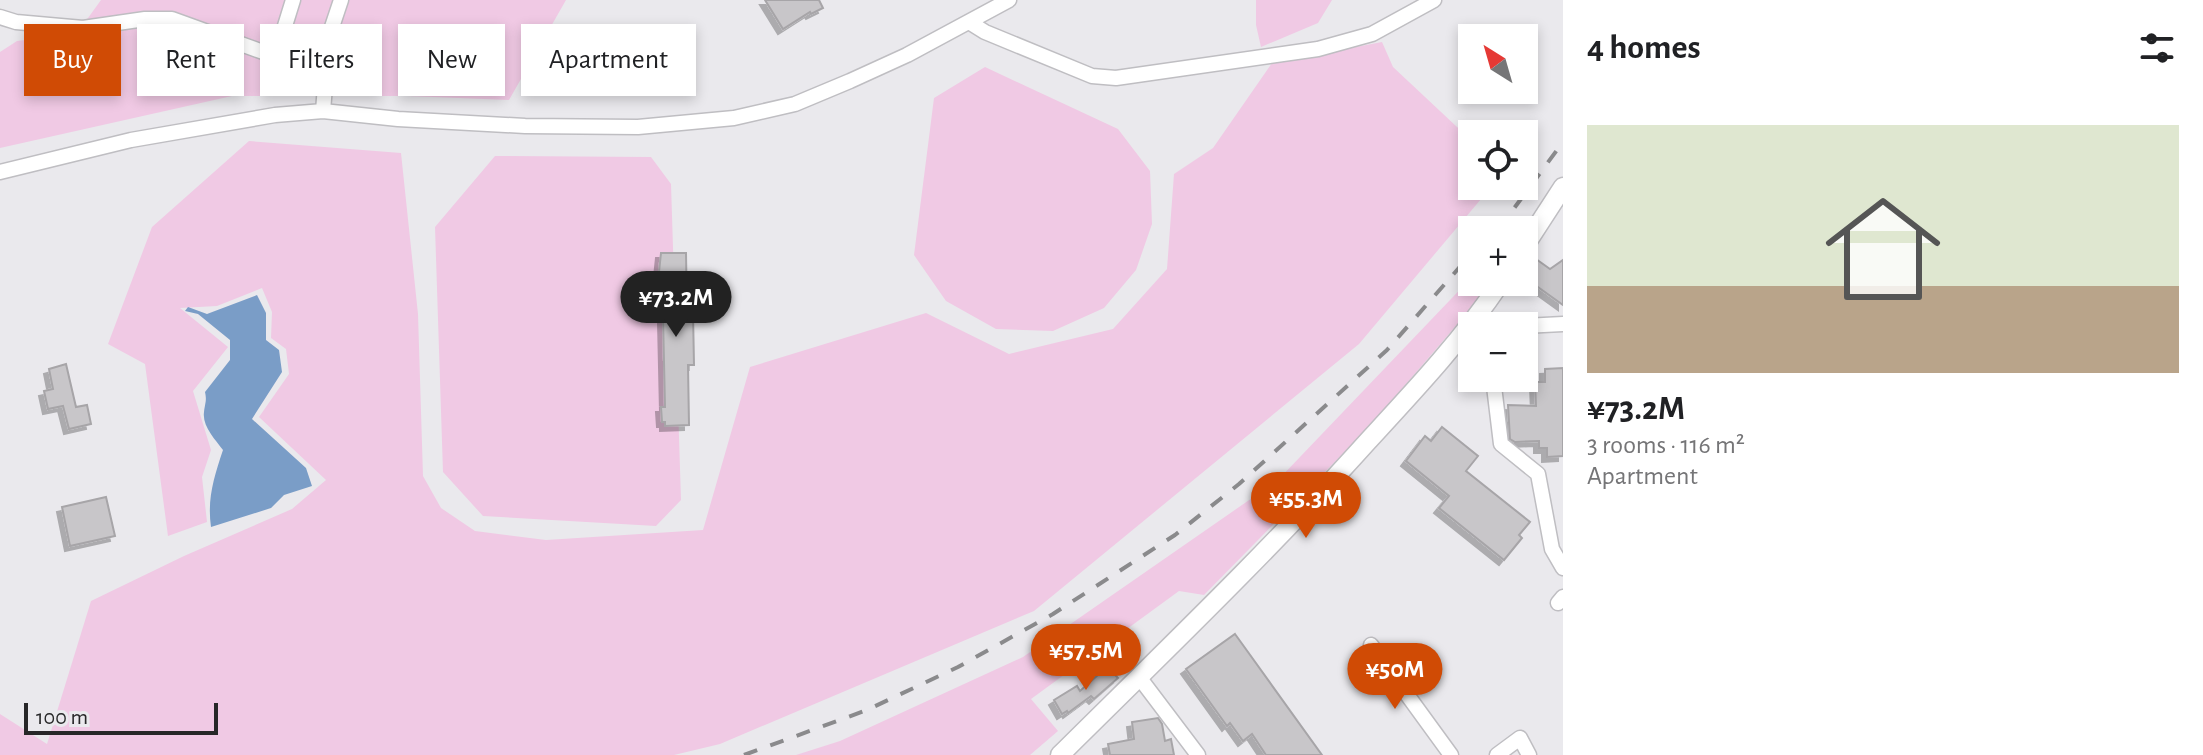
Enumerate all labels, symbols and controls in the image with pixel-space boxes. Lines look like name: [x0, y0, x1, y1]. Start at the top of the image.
chip: Buy: [24, 24, 121, 96]
chip: Rent: [137, 24, 244, 96]
chip: Filters: [260, 24, 382, 96]
chip: New: [398, 24, 505, 96]
chip: Apartment: [521, 24, 696, 96]
north arrow: [1458, 24, 1538, 104]
map controls: [1458, 24, 1538, 392]
icon: filters: [2135, 26, 2179, 70]
text: 4 homes: [1587, 31, 1701, 65]
button: locate: [1458, 120, 1538, 200]
icon: home: [1811, 177, 1955, 321]
button: +: [1458, 216, 1538, 296]
pin: ¥73.2M: [611, 271, 741, 339]
text: ¥73.2M: [638, 284, 714, 310]
button: −: [1458, 312, 1538, 392]
text: ¥73.2M: [1587, 392, 1685, 426]
text: 3 rooms · 116 m²: [1587, 432, 1745, 458]
text: Apartment: [1587, 463, 1698, 489]
pin: ¥55.3M: [1241, 472, 1371, 540]
text: ¥55.3M: [1269, 485, 1343, 511]
pin: ¥57.5M: [1021, 624, 1151, 692]
text: ¥57.5M: [1049, 637, 1123, 663]
pin: ¥50M: [1348, 643, 1442, 711]
text: ¥50M: [1365, 656, 1425, 682]
scale bar: [24, 699, 218, 735]
text: 100 m: [36, 706, 88, 728]

